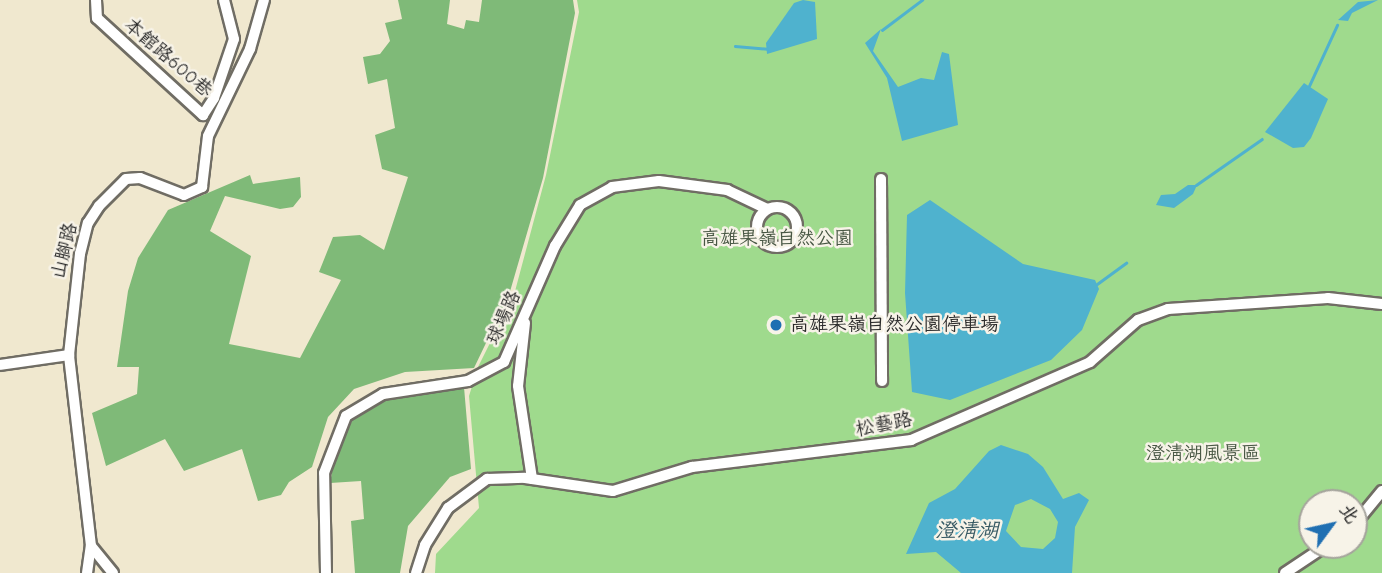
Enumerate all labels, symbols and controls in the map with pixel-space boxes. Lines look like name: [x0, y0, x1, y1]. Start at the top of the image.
street label: 本館路600巷: [119, 13, 217, 103]
street label: 山腳路: [47, 221, 83, 281]
park label: 高雄果嶺自然公園: [701, 228, 853, 250]
street label: 球場路: [482, 287, 526, 349]
place label: 高雄果嶺自然公園停車場: [790, 314, 999, 336]
marker: 高雄果嶺自然公園停車場: [768, 317, 784, 333]
street label: 松藝路: [854, 408, 914, 442]
park label: 澄清湖風景區: [1146, 443, 1260, 465]
north arrow: [1298, 489, 1368, 559]
text: 北: [1335, 500, 1363, 528]
water label: 澄清湖: [936, 517, 998, 543]

